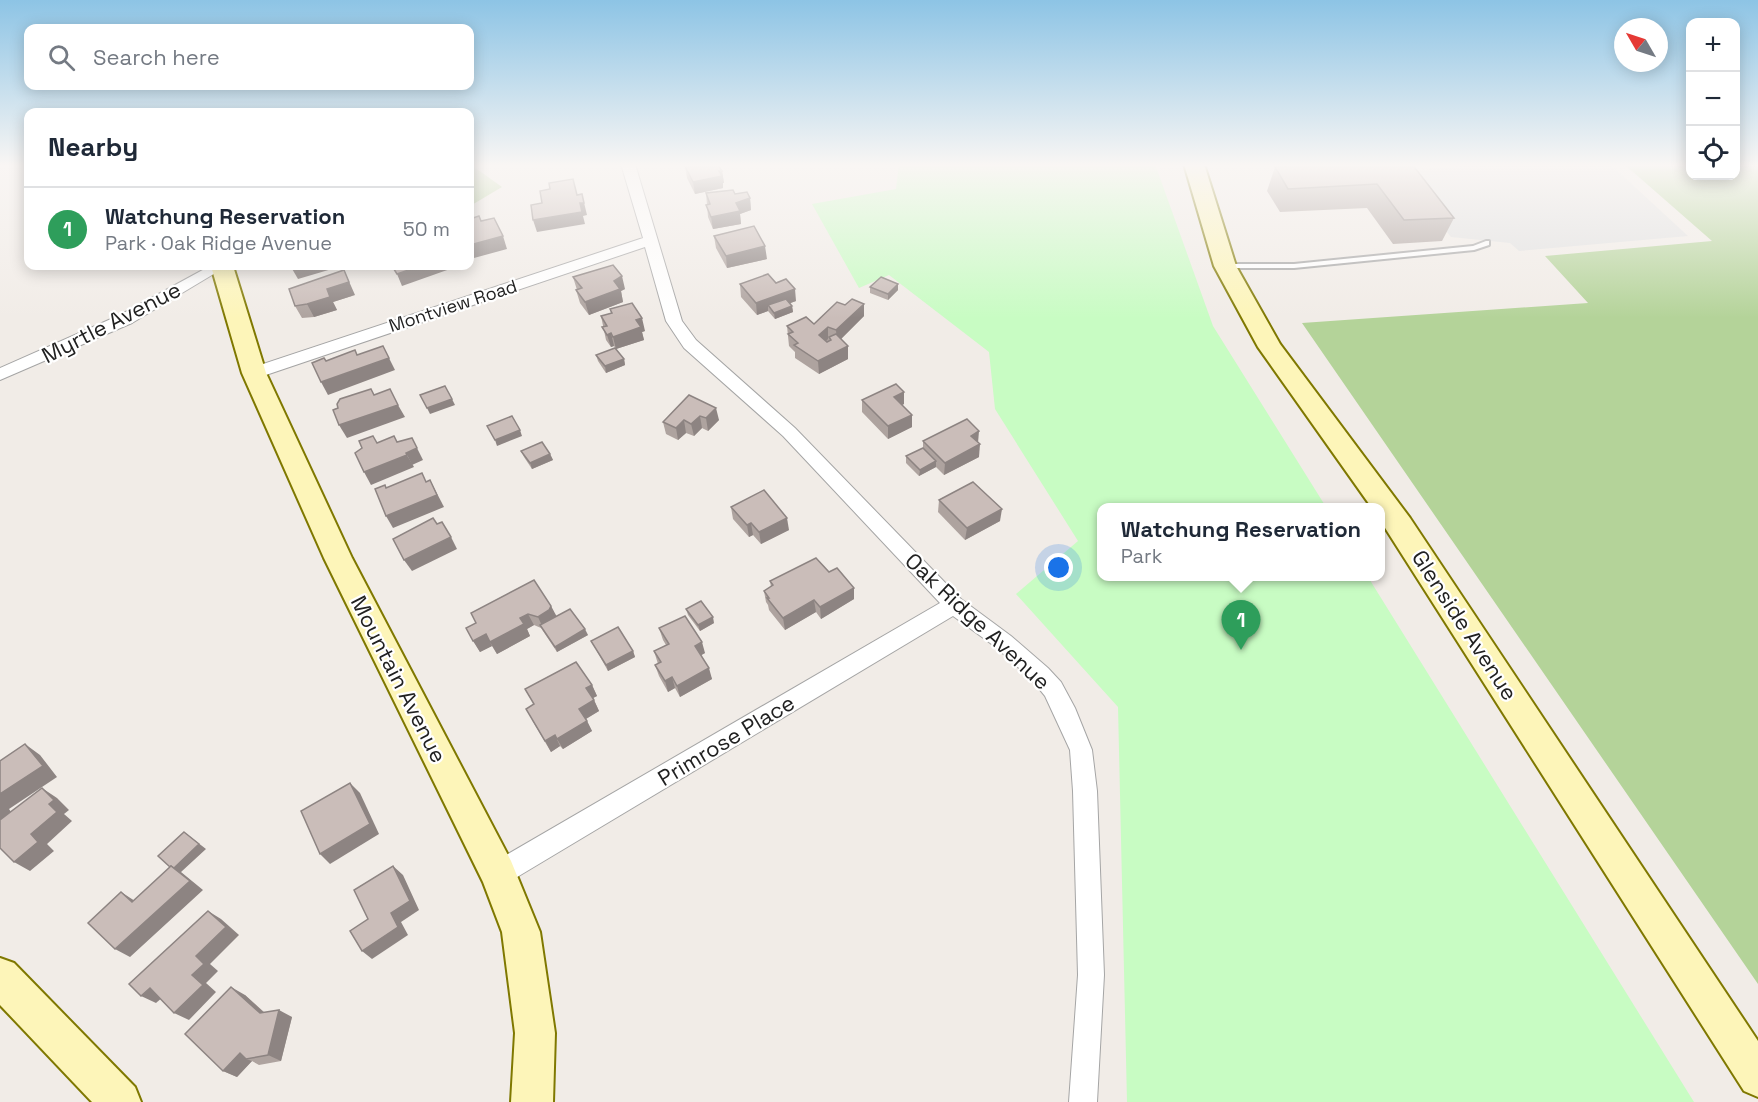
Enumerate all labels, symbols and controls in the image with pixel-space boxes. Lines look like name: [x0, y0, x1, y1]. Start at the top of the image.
north arrow: [1614, 18, 1668, 72]
map controls: [1686, 18, 1740, 180]
button: +: [1686, 18, 1740, 72]
search box: [24, 24, 474, 90]
icon: search: [45, 41, 78, 74]
text: Search here: [93, 43, 220, 71]
button: −: [1686, 72, 1740, 126]
button: locate: [1686, 126, 1740, 180]
text: Nearby: [48, 130, 138, 164]
text: Watchung Reservation: [105, 202, 345, 230]
text: 1: [63, 216, 72, 242]
text: 50 m: [403, 216, 450, 242]
text: Park · Oak Ridge Avenue: [105, 230, 332, 256]
street label: Montview Road: [386, 274, 520, 337]
street label: Myrtle Avenue: [37, 275, 185, 369]
popup: [1097, 503, 1385, 581]
text: Watchung Reservation: [1121, 515, 1361, 543]
text: Park: [1121, 543, 1162, 569]
street label: Glenside Avenue: [1406, 545, 1524, 705]
street label: Oak Ridge Avenue: [900, 546, 1056, 696]
your location: [1044, 553, 1073, 582]
street label: Mountain Avenue: [345, 591, 453, 767]
pin: 1: [1222, 600, 1260, 650]
street label: Primrose Place: [652, 688, 800, 792]

